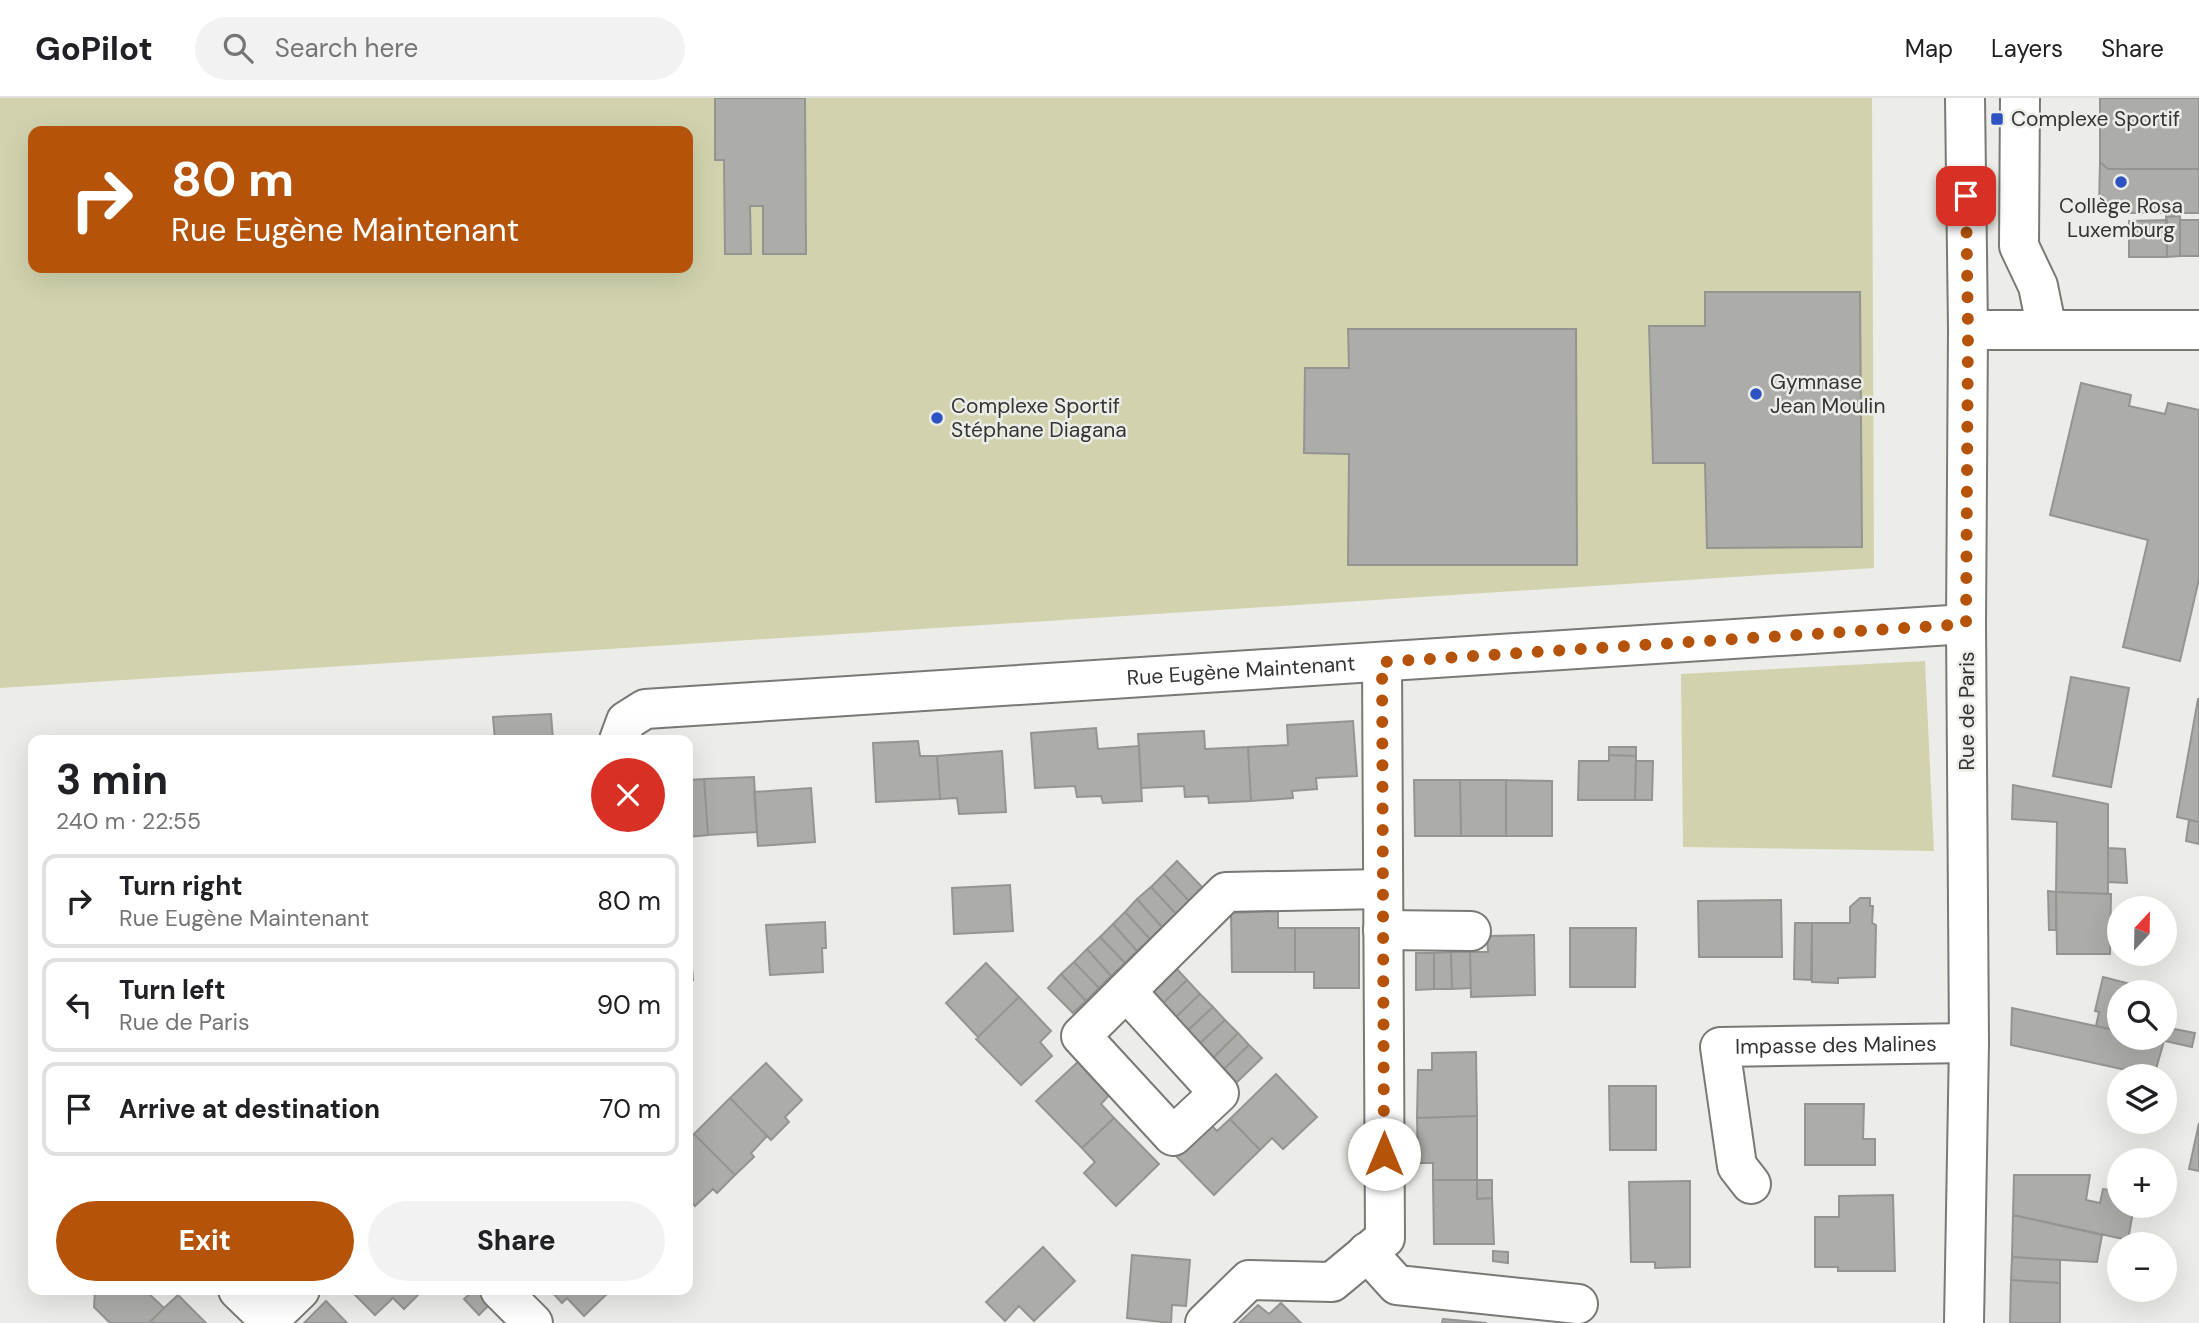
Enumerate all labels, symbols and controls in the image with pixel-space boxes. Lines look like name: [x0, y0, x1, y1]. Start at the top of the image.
search box: [195, 17, 685, 80]
text: GoPilot: [35, 27, 153, 70]
icon: search: [219, 29, 257, 67]
text: Search here: [275, 31, 418, 65]
text: Map: [1905, 33, 1953, 64]
text: Layers: [1991, 33, 2063, 64]
text: Share: [2101, 33, 2164, 64]
place label: Complexe Sportif: [2011, 105, 2180, 133]
marker: Complexe Sportif: [1989, 111, 2005, 127]
text: 80 m: [171, 147, 294, 211]
icon: right: [56, 154, 147, 245]
pin: [1936, 166, 1996, 226]
marker: Collège Rosa Luxemburg: [2113, 174, 2129, 190]
icon: arrive: [1947, 177, 1985, 215]
place label: Collège Rosa Luxemburg: [2059, 192, 2183, 244]
text: Rue Eugène Maintenant: [171, 209, 519, 251]
place label: Gymnase Jean Moulin: [1770, 368, 1885, 420]
marker: Gymnase Jean Moulin: [1748, 386, 1764, 402]
place label: Complexe Sportif Stéphane Diagana: [951, 392, 1127, 444]
marker: Complexe Sportif Stéphane Diagana: [929, 410, 945, 426]
street label: Rue Eugène Maintenant: [1126, 649, 1356, 692]
street label: Rue de Paris: [1953, 651, 1981, 771]
text: 3 min: [56, 752, 168, 807]
button: close: [591, 758, 665, 832]
text: 240 m · 22:55: [56, 806, 201, 836]
text: Turn right: [119, 869, 243, 903]
icon: right: [60, 882, 98, 920]
text: 80 m: [597, 884, 661, 918]
north arrow: [2107, 896, 2177, 966]
map controls: [2107, 896, 2177, 1302]
text: Rue Eugène Maintenant: [119, 903, 369, 933]
text: Turn left: [119, 973, 226, 1007]
button: search: [2107, 980, 2177, 1050]
icon: left: [60, 986, 98, 1024]
text: 90 m: [597, 988, 661, 1022]
text: Rue de Paris: [119, 1007, 250, 1037]
street label: Impasse des Malines: [1735, 1030, 1937, 1061]
button: layers: [2107, 1064, 2177, 1134]
icon: arrive: [60, 1090, 98, 1128]
text: Arrive at destination: [119, 1092, 380, 1126]
text: 70 m: [600, 1092, 661, 1126]
position arrow: [1347, 1117, 1421, 1191]
button: +: [2107, 1148, 2177, 1218]
button: Exit: [56, 1201, 354, 1281]
button: Share: [368, 1201, 665, 1281]
button: −: [2107, 1232, 2177, 1302]

